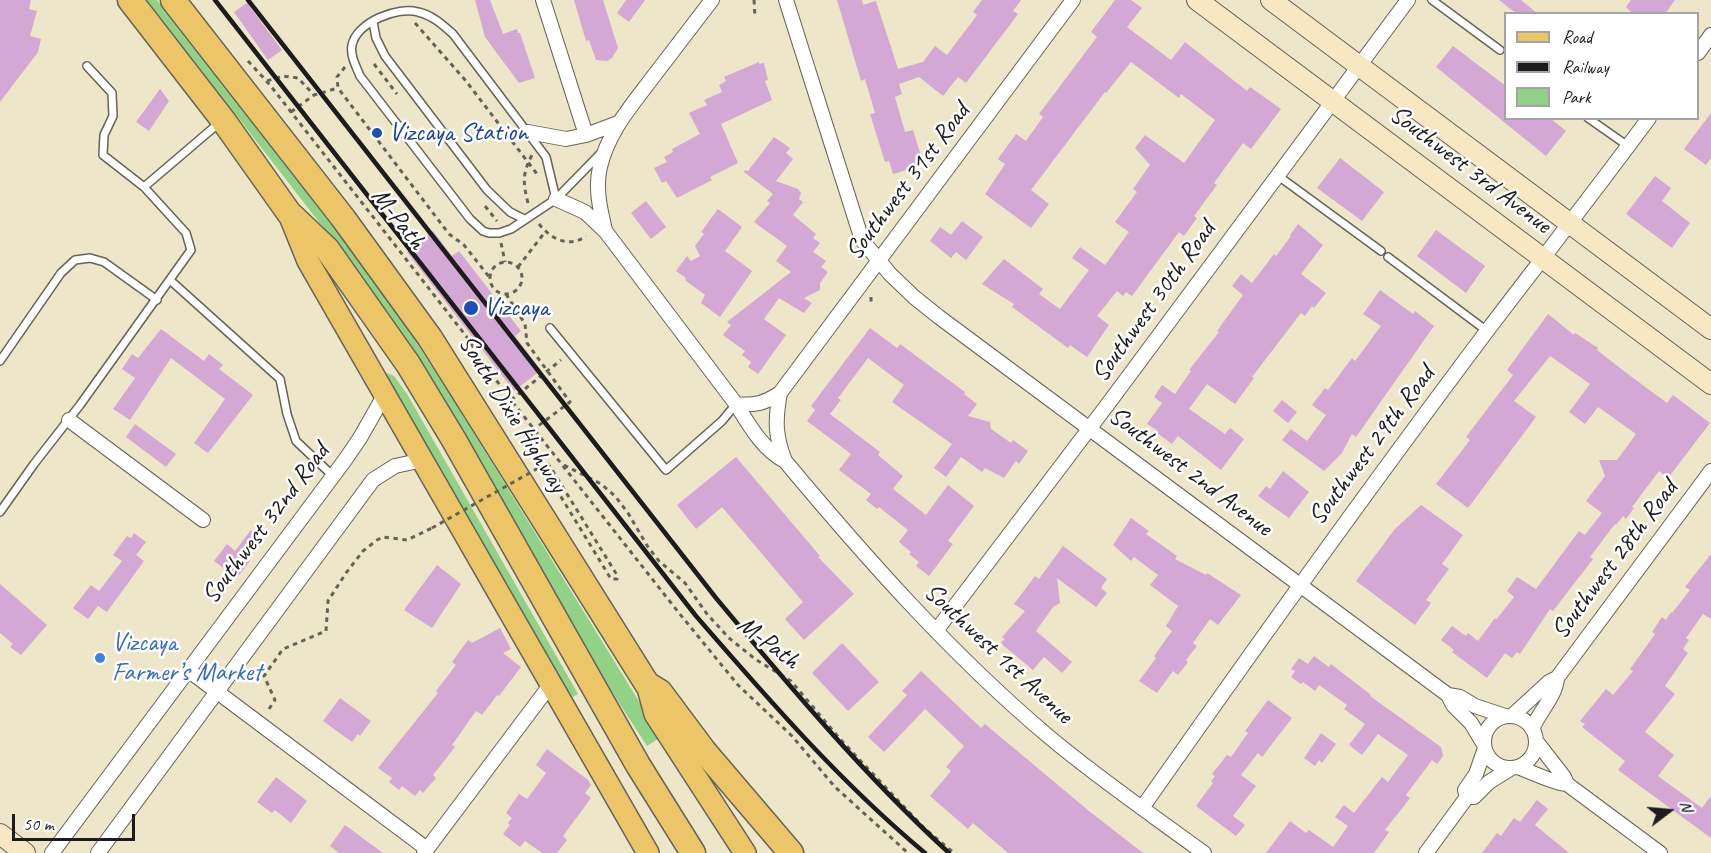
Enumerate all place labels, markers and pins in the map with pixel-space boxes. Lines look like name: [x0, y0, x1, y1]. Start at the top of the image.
place label: Vizcaya Station: [389, 117, 528, 149]
marker: Vizcaya Station: [370, 126, 384, 140]
place label: Vizcaya: [484, 292, 549, 324]
marker: Vizcaya: [462, 299, 480, 317]
place label: Vizcaya Farmer’s Market: [112, 627, 262, 688]
marker: Vizcaya Farmer’s Market: [93, 651, 107, 665]

